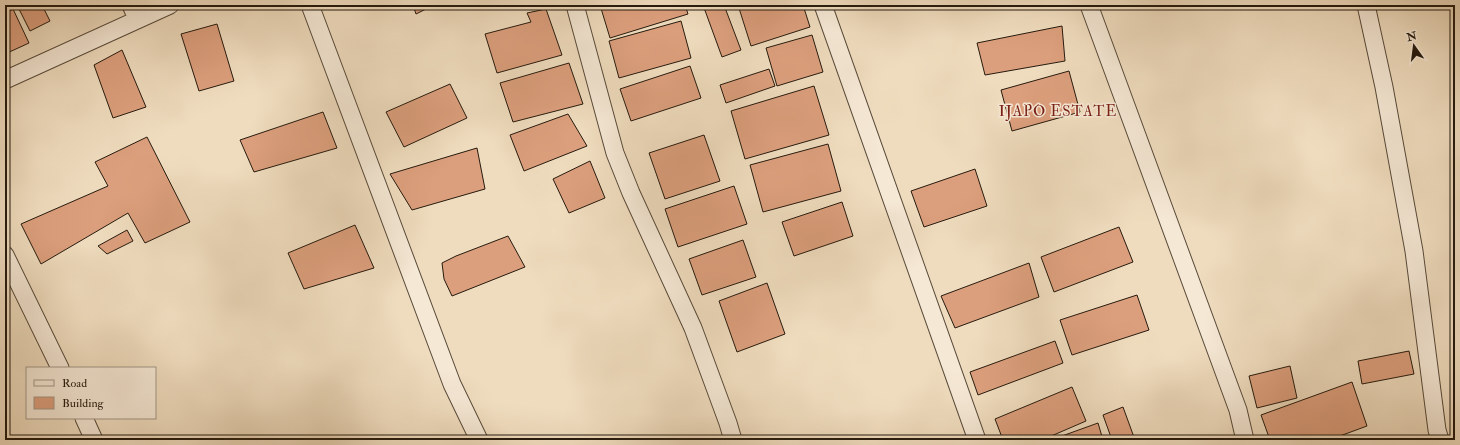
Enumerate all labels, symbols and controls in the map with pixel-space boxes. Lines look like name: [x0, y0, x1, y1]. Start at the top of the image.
north arrow: [1394, 26, 1434, 66]
text: N: [1404, 29, 1419, 45]
district label: IJAPO ESTATE: [999, 102, 1117, 122]
legend: [26, 367, 156, 419]
text: Road: [62, 376, 87, 391]
text: Building: [62, 396, 105, 411]

